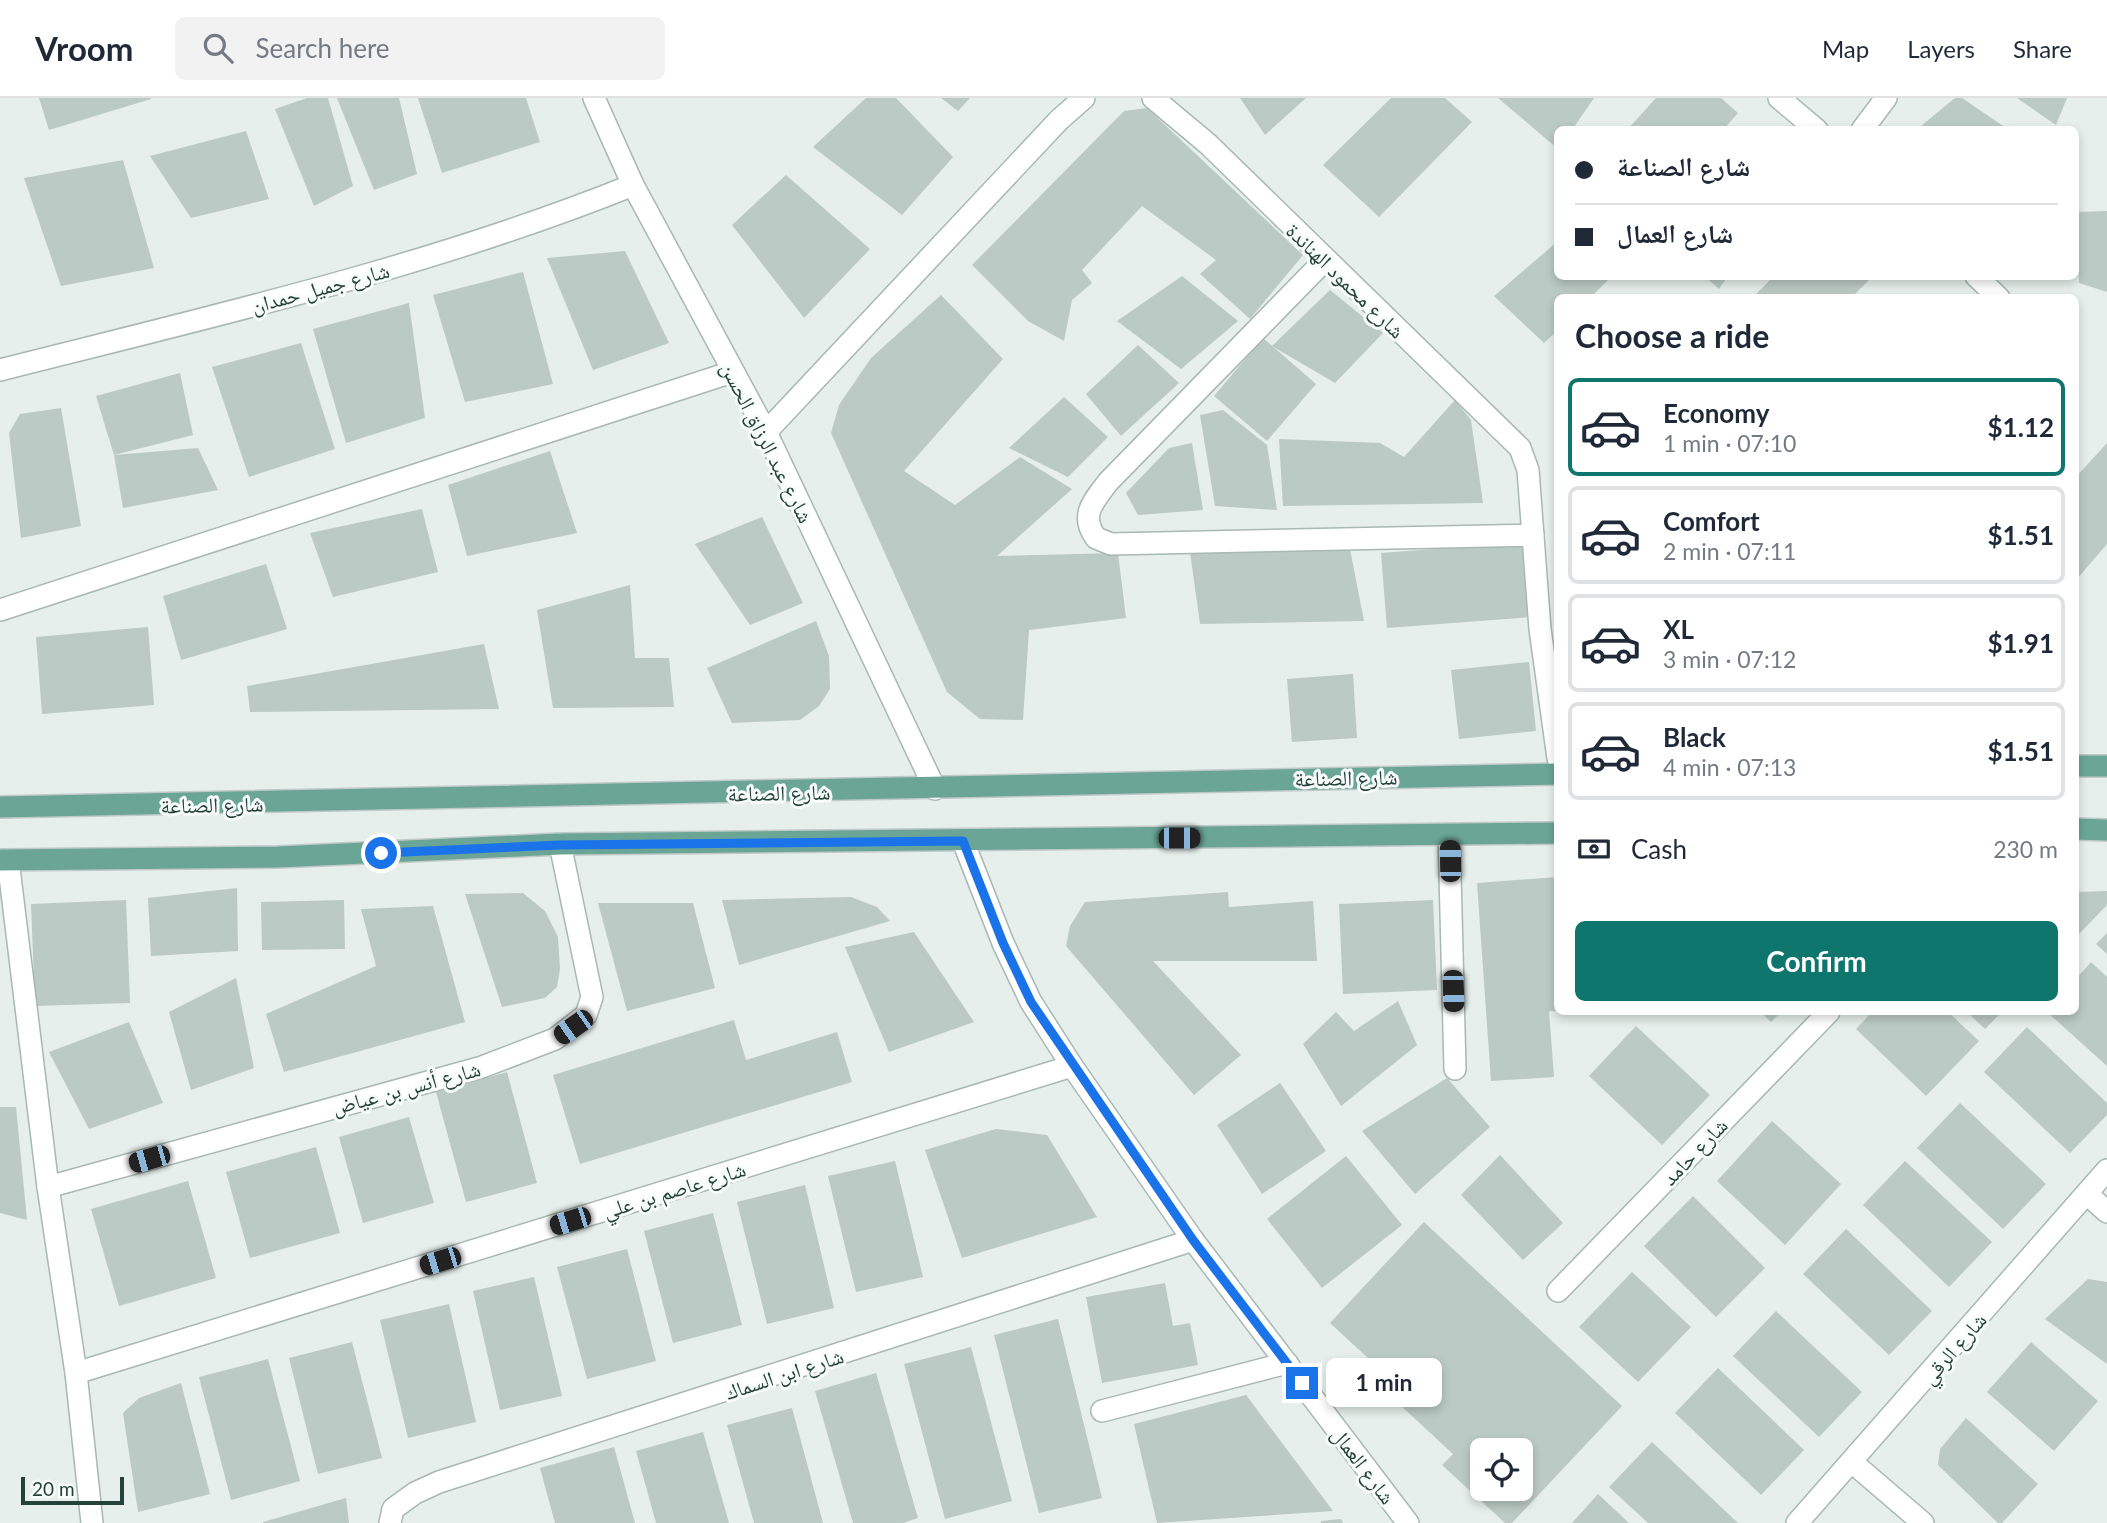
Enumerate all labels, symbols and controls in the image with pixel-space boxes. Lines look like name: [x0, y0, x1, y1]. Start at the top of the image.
search box: [175, 17, 665, 80]
text: Vroom: [35, 28, 133, 68]
icon: search: [199, 29, 237, 67]
text: Search here: [255, 32, 390, 64]
text: Map: [1822, 34, 1869, 63]
text: Layers: [1907, 34, 1975, 63]
text: Share: [2013, 34, 2072, 63]
text: شارع الصناعة: [1617, 150, 1750, 182]
street label: شارع محمود الهناندة: [1280, 217, 1410, 344]
text: شارع العمال: [1617, 217, 1733, 249]
street label: شارع جميل حمدان: [248, 257, 392, 319]
text: Choose a ride: [1575, 316, 1769, 355]
street label: شارع عبد الرزاق الحسن: [715, 357, 819, 527]
icon: car: [1579, 396, 1642, 459]
text: Economy: [1663, 397, 1769, 429]
text: $1.12: [1988, 411, 2054, 443]
text: 1 min · 07:10: [1663, 429, 1796, 457]
icon: car: [1579, 504, 1642, 567]
text: Comfort: [1663, 505, 1760, 537]
text: $1.51: [1988, 519, 2054, 551]
text: 2 min · 07:11: [1663, 537, 1796, 565]
icon: car: [1579, 612, 1642, 675]
text: XL: [1663, 613, 1694, 645]
text: $1.91: [1988, 627, 2054, 659]
text: 3 min · 07:12: [1663, 645, 1796, 673]
icon: car: [1579, 720, 1642, 783]
text: Black: [1663, 721, 1726, 753]
text: $1.51: [1988, 735, 2054, 767]
text: 4 min · 07:13: [1663, 753, 1796, 781]
street label: شارع الصناعة: [1294, 764, 1398, 792]
street label: شارع الصناعة: [727, 779, 831, 807]
street label: شارع الصناعة: [160, 791, 264, 819]
car: [1159, 828, 1201, 849]
icon: cash: [1575, 830, 1613, 868]
text: Cash: [1631, 833, 1687, 865]
text: 230 m: [1993, 835, 2058, 863]
route start: [365, 837, 397, 869]
car: [1440, 840, 1461, 882]
button: Confirm: [1575, 921, 2058, 1001]
car: [1442, 970, 1465, 1012]
car: [550, 1006, 597, 1048]
street label: شارع أنس بن عياض: [329, 1055, 484, 1121]
street label: شارع حامد: [1656, 1112, 1733, 1191]
car: [126, 1143, 173, 1175]
street label: شارع عاصم بن علي: [600, 1155, 750, 1228]
car: [547, 1205, 594, 1237]
car: [417, 1245, 464, 1277]
street label: شارع الرقي: [1915, 1307, 1995, 1392]
street label: شارع ابن السماك: [722, 1342, 847, 1406]
callout: 1 min: [1326, 1358, 1442, 1408]
route end: [1286, 1367, 1318, 1399]
text: 1 min: [1355, 1368, 1413, 1396]
street label: شارع العمال: [1325, 1422, 1401, 1510]
map controls: [1470, 1438, 1533, 1501]
button: locate: [1470, 1438, 1533, 1501]
scale bar: [21, 1474, 124, 1506]
text: 20 m: [32, 1477, 75, 1500]

